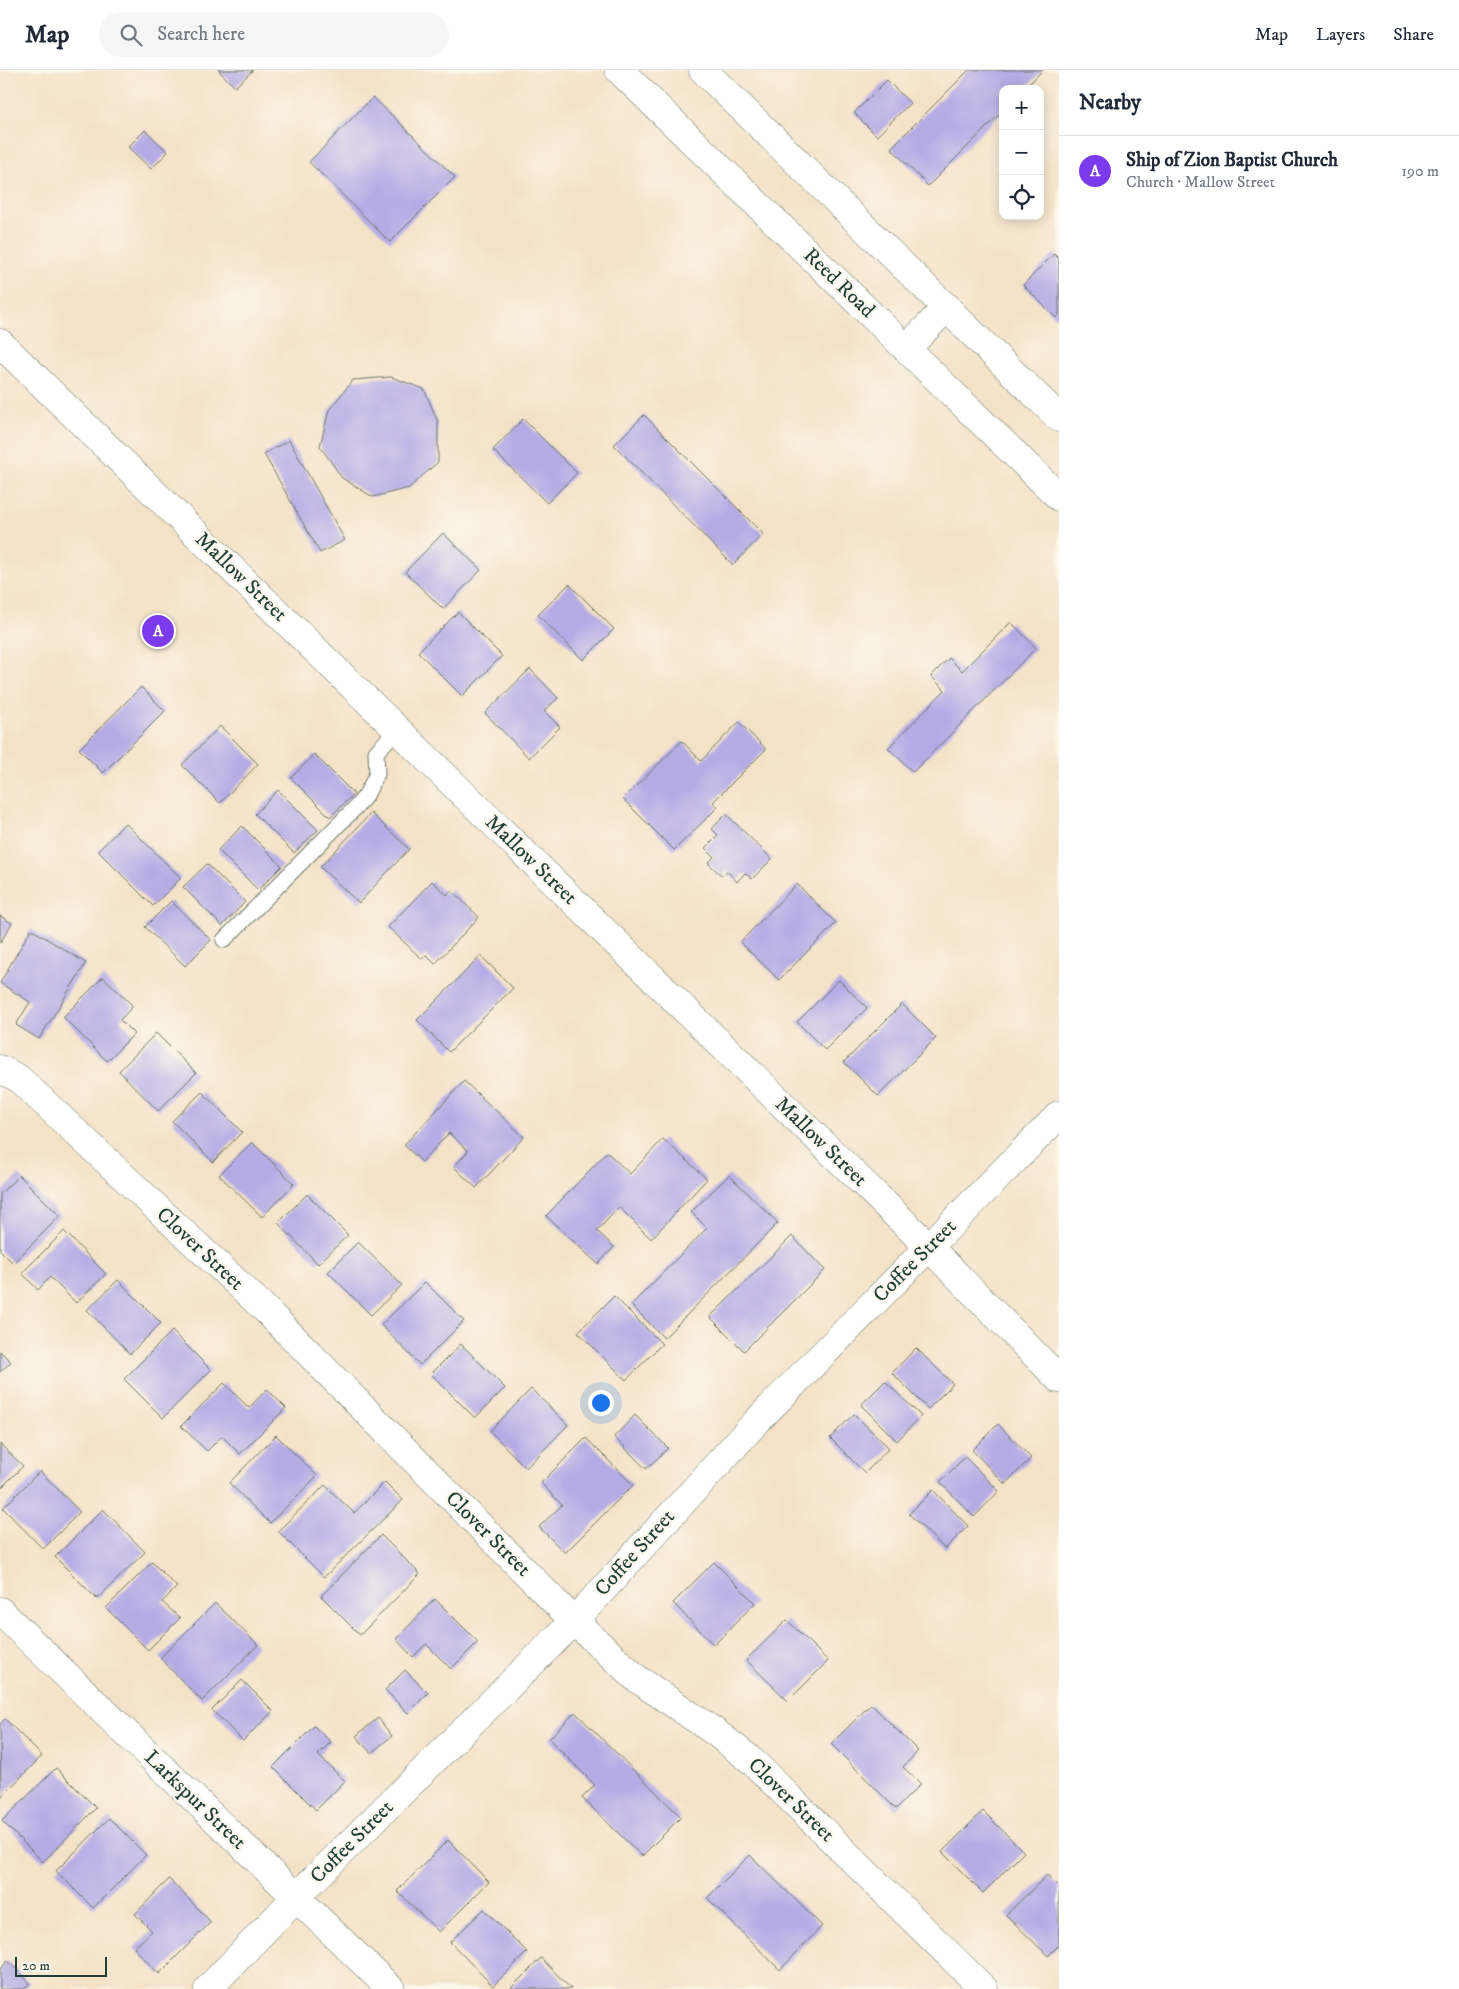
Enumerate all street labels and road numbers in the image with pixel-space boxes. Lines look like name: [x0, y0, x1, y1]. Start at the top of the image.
street label: Reed Road: [798, 242, 881, 324]
street label: Mallow Street: [189, 527, 293, 628]
street label: Mallow Street: [479, 810, 583, 911]
street label: Mallow Street: [769, 1092, 873, 1193]
street label: Clover Street: [151, 1202, 249, 1296]
street label: Coffee Street: [868, 1214, 962, 1308]
street label: Clover Street: [440, 1486, 536, 1582]
street label: Coffee Street: [589, 1504, 681, 1602]
street label: Larkspur Street: [139, 1745, 252, 1855]
street label: Clover Street: [742, 1752, 840, 1848]
street label: Coffee Street: [305, 1795, 399, 1889]

